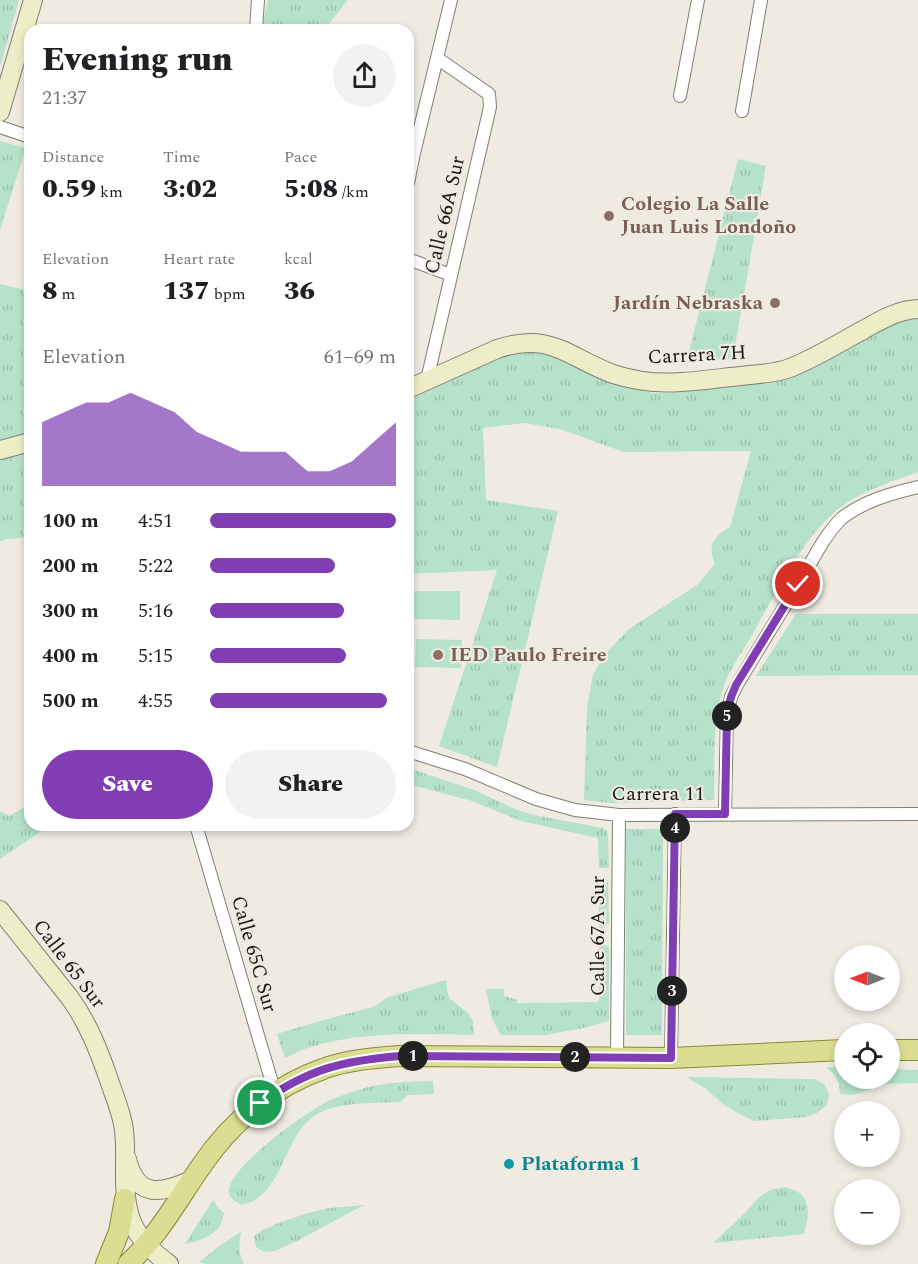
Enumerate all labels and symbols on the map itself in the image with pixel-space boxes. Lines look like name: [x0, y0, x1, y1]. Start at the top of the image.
street label: Calle 66A Sur: [417, 153, 473, 277]
place label: Colegio La Salle Juan Luis Londoño: [621, 189, 796, 242]
marker: Colegio La Salle Juan Luis Londoño: [602, 209, 616, 223]
place label: Jardín Nebraska: [613, 288, 764, 318]
marker: Jardín Nebraska: [768, 296, 782, 310]
street label: Carrera 7H: [647, 337, 747, 373]
pin: [772, 558, 823, 609]
place label: IED Paulo Freire: [450, 640, 607, 670]
marker: IED Paulo Freire: [431, 648, 445, 662]
pin: 5: [712, 701, 742, 731]
street label: Carrera 11: [612, 779, 704, 809]
pin: 4: [660, 813, 690, 843]
street label: Calle 67A Sur: [583, 876, 613, 996]
street label: Calle 65C Sur: [223, 892, 285, 1016]
street label: Calle 65 Sur: [25, 913, 113, 1015]
north arrow: [834, 945, 900, 1011]
pin: 3: [657, 976, 687, 1006]
pin: 1: [398, 1041, 428, 1071]
pin: 2: [560, 1042, 590, 1072]
pin: [234, 1077, 285, 1128]
place label: Plataforma 1: [521, 1149, 641, 1179]
marker: Plataforma 1: [502, 1157, 516, 1171]

